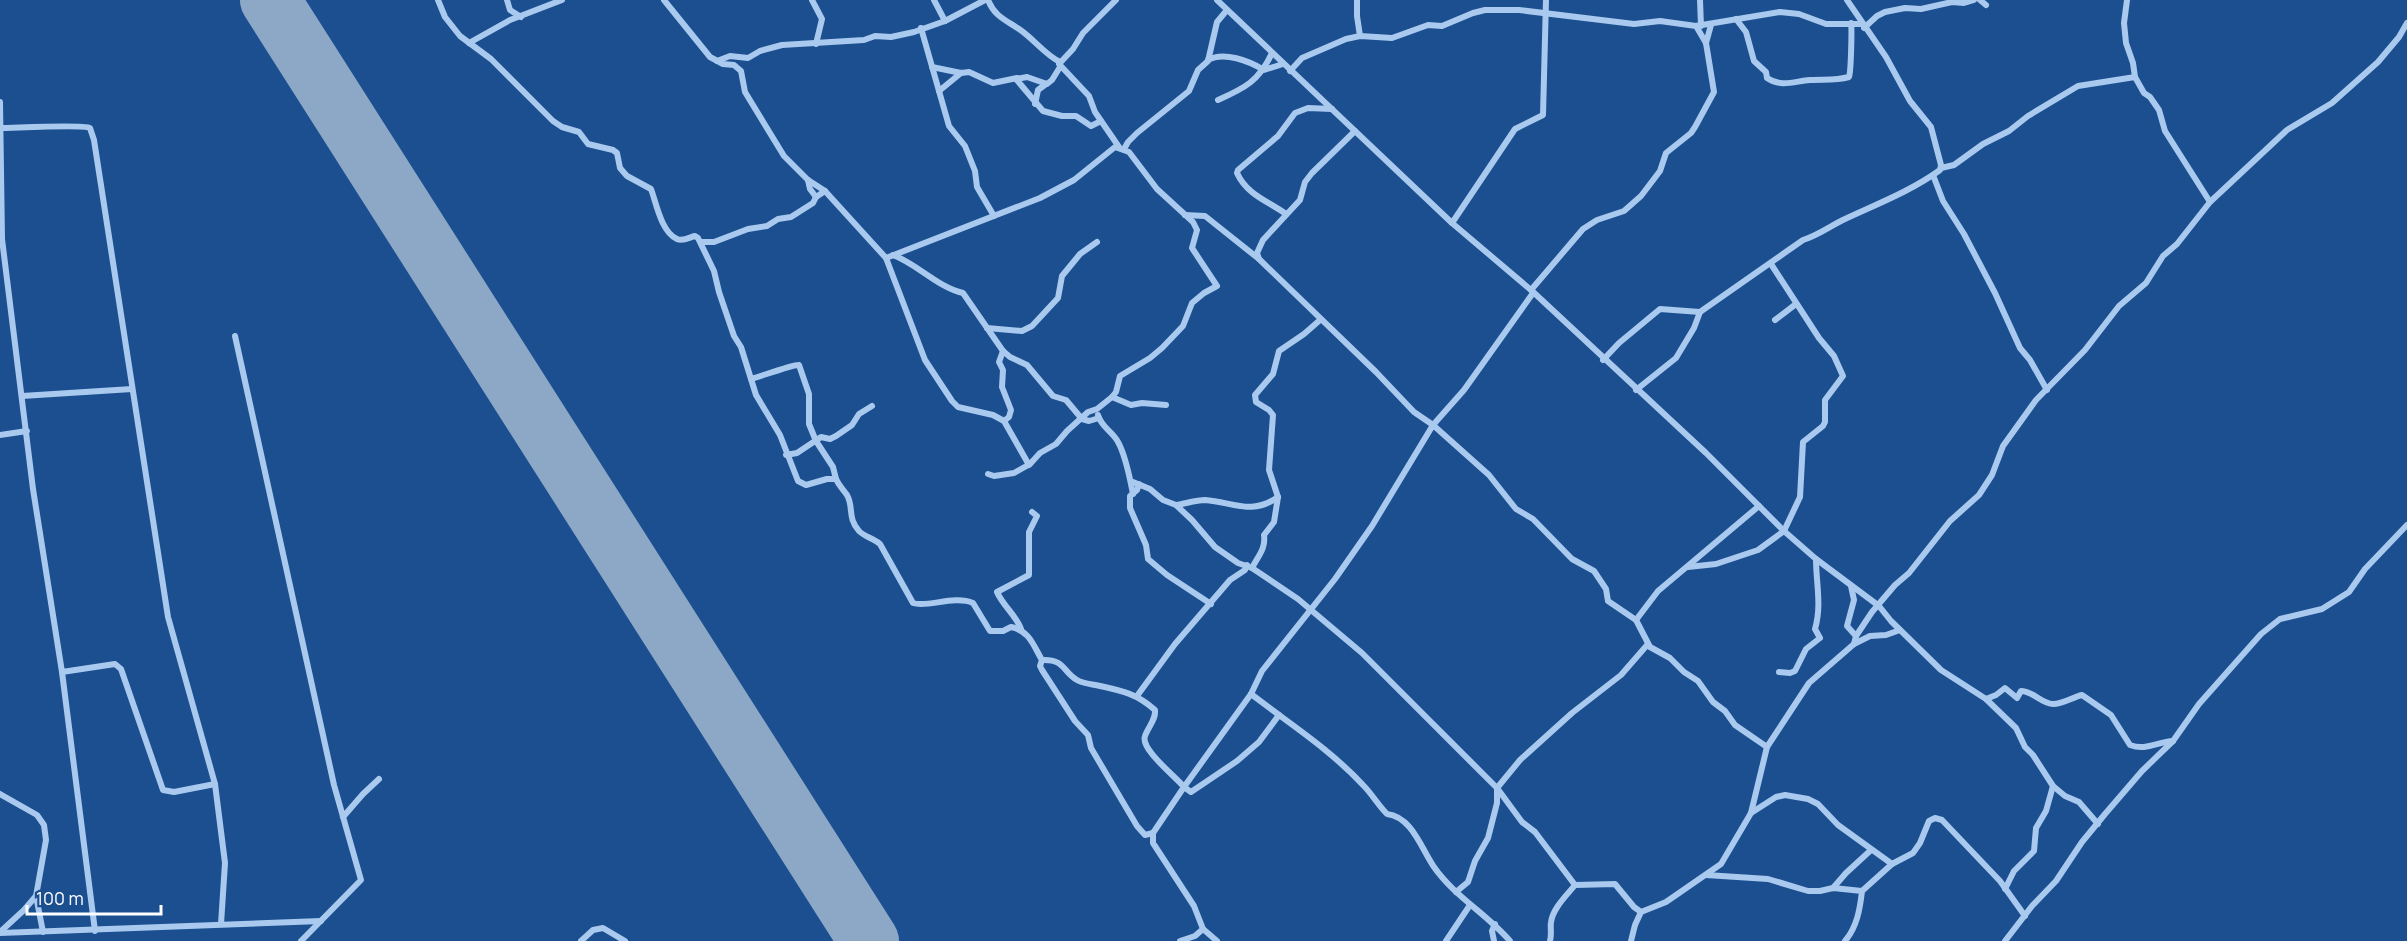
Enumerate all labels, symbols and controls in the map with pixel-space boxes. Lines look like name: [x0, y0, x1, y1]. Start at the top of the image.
scale bar: [27, 878, 160, 916]
text: 100 m: [36, 886, 84, 910]

